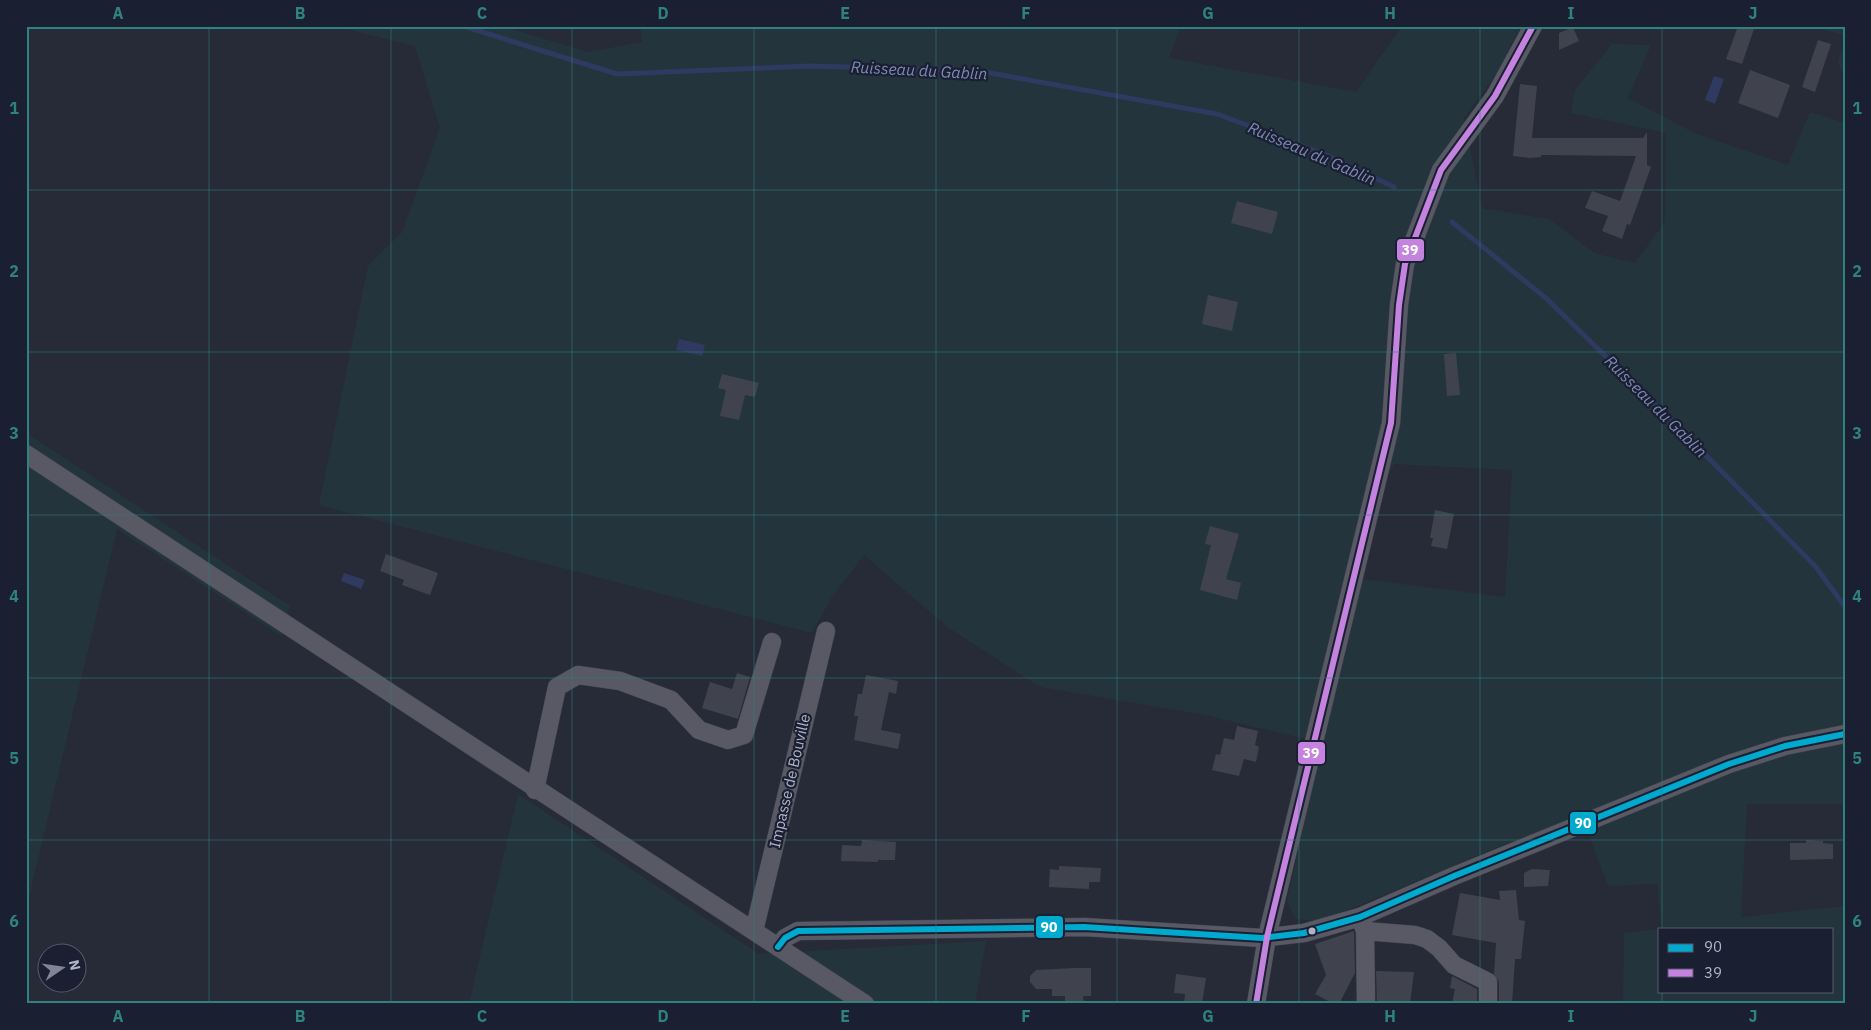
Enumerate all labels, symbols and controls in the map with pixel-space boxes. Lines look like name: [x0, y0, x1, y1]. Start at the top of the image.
text: A: [113, 3, 124, 23]
text: B: [295, 3, 306, 23]
text: C: [477, 3, 487, 23]
text: D: [657, 3, 669, 23]
text: E: [840, 3, 850, 23]
text: F: [1021, 3, 1031, 23]
text: G: [1202, 3, 1214, 23]
text: H: [1384, 3, 1396, 23]
text: I: [1568, 3, 1575, 23]
text: J: [1749, 3, 1757, 23]
water label: Ruisseau du Gablin: [850, 56, 988, 84]
text: 1: [9, 98, 19, 118]
text: 1: [1852, 98, 1862, 118]
water label: Ruisseau du Gablin: [1245, 117, 1379, 189]
line badge: 39: [1396, 238, 1425, 262]
text: 39: [1402, 241, 1418, 259]
text: 2: [9, 261, 19, 281]
text: 2: [1852, 261, 1862, 281]
water label: Ruisseau du Gablin: [1601, 351, 1711, 461]
text: 3: [9, 423, 19, 443]
text: 3: [1852, 423, 1862, 443]
text: 4: [9, 586, 19, 606]
text: 4: [1852, 586, 1862, 606]
street label: Impasse de Bouville: [765, 712, 814, 850]
line badge: 39: [1297, 741, 1326, 765]
text: 39: [1303, 744, 1319, 762]
text: 5: [9, 748, 19, 768]
text: 5: [1852, 748, 1862, 768]
line badge: 90: [1569, 811, 1597, 835]
text: 90: [1575, 814, 1591, 832]
text: 6: [9, 911, 19, 931]
text: 6: [1852, 911, 1862, 931]
line badge: 90: [1035, 915, 1064, 939]
text: 90: [1041, 918, 1057, 936]
unlabelled marker: [1307, 926, 1317, 936]
legend: [1658, 928, 1834, 992]
text: 90: [1704, 937, 1722, 956]
north arrow: [38, 942, 88, 992]
text: N: [65, 958, 85, 972]
text: 39: [1704, 963, 1722, 982]
text: A: [113, 1006, 124, 1026]
text: B: [295, 1006, 306, 1026]
text: C: [477, 1006, 487, 1026]
text: D: [657, 1006, 669, 1026]
text: E: [840, 1006, 850, 1026]
text: F: [1021, 1006, 1031, 1026]
text: G: [1202, 1006, 1214, 1026]
text: H: [1384, 1006, 1396, 1026]
text: I: [1568, 1006, 1575, 1026]
text: J: [1749, 1006, 1757, 1026]

